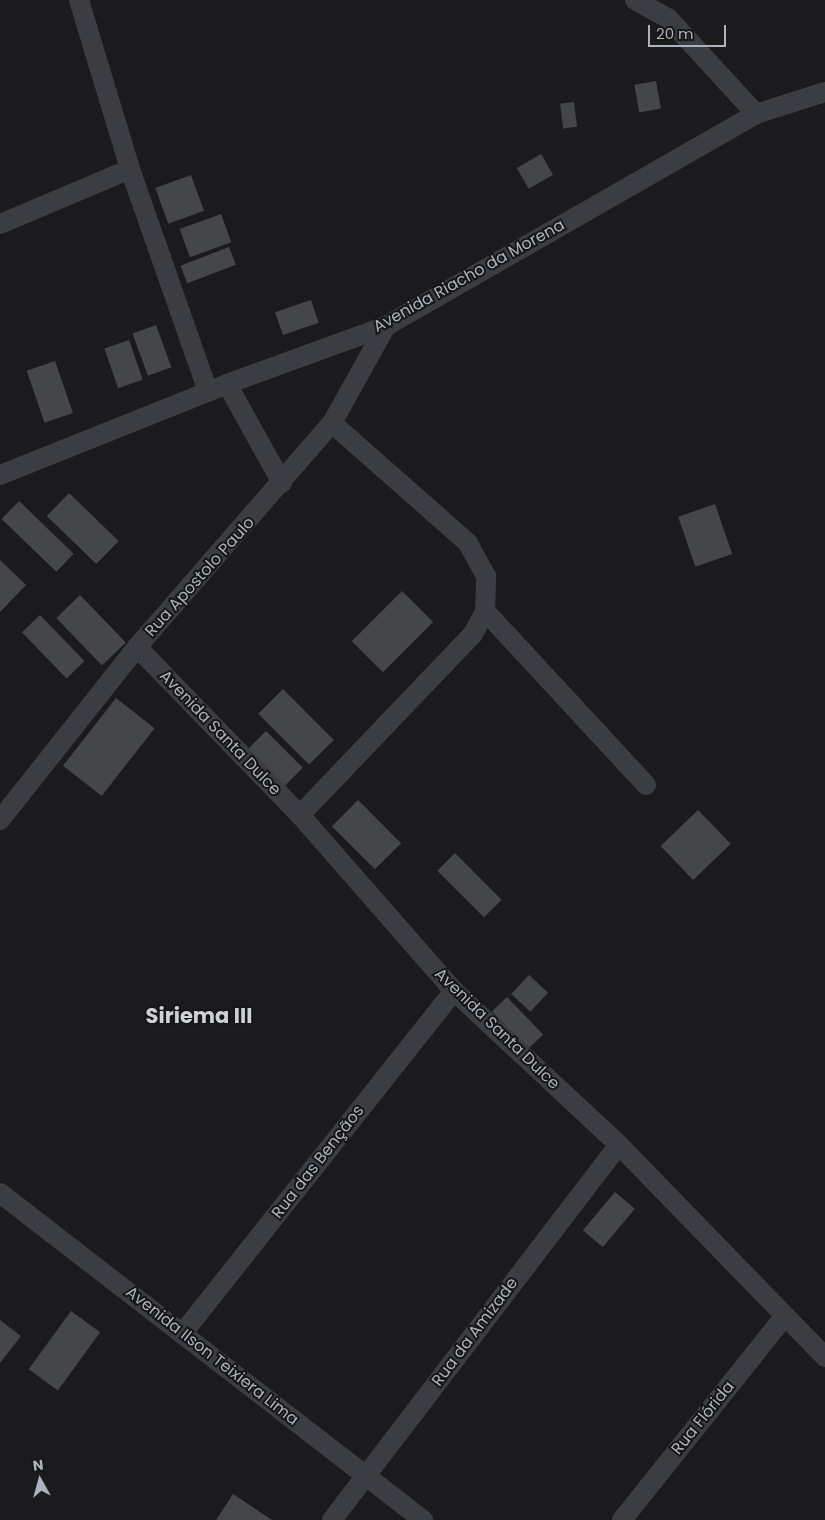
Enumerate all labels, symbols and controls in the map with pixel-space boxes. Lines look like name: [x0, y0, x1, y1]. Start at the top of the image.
scale bar: [650, 15, 728, 47]
text: 20 m: [656, 23, 694, 44]
street label: Avenida Riacho da Morena: [370, 215, 568, 337]
street label: Rua Apostolo Paulo: [141, 513, 259, 641]
street label: Avenida Santa Dulce: [155, 667, 285, 799]
street label: Avenida Santa Dulce: [431, 964, 563, 1094]
district label: Siriema III: [146, 1003, 252, 1029]
street label: Rua das Bençãos: [268, 1102, 368, 1222]
street label: Rua da Amizade: [428, 1274, 522, 1390]
street label: Avenida Ilson Teixiera Lima: [122, 1283, 302, 1429]
street label: Rua Flórida: [668, 1377, 738, 1459]
north arrow: [15, 1455, 65, 1505]
text: N: [32, 1455, 45, 1476]

